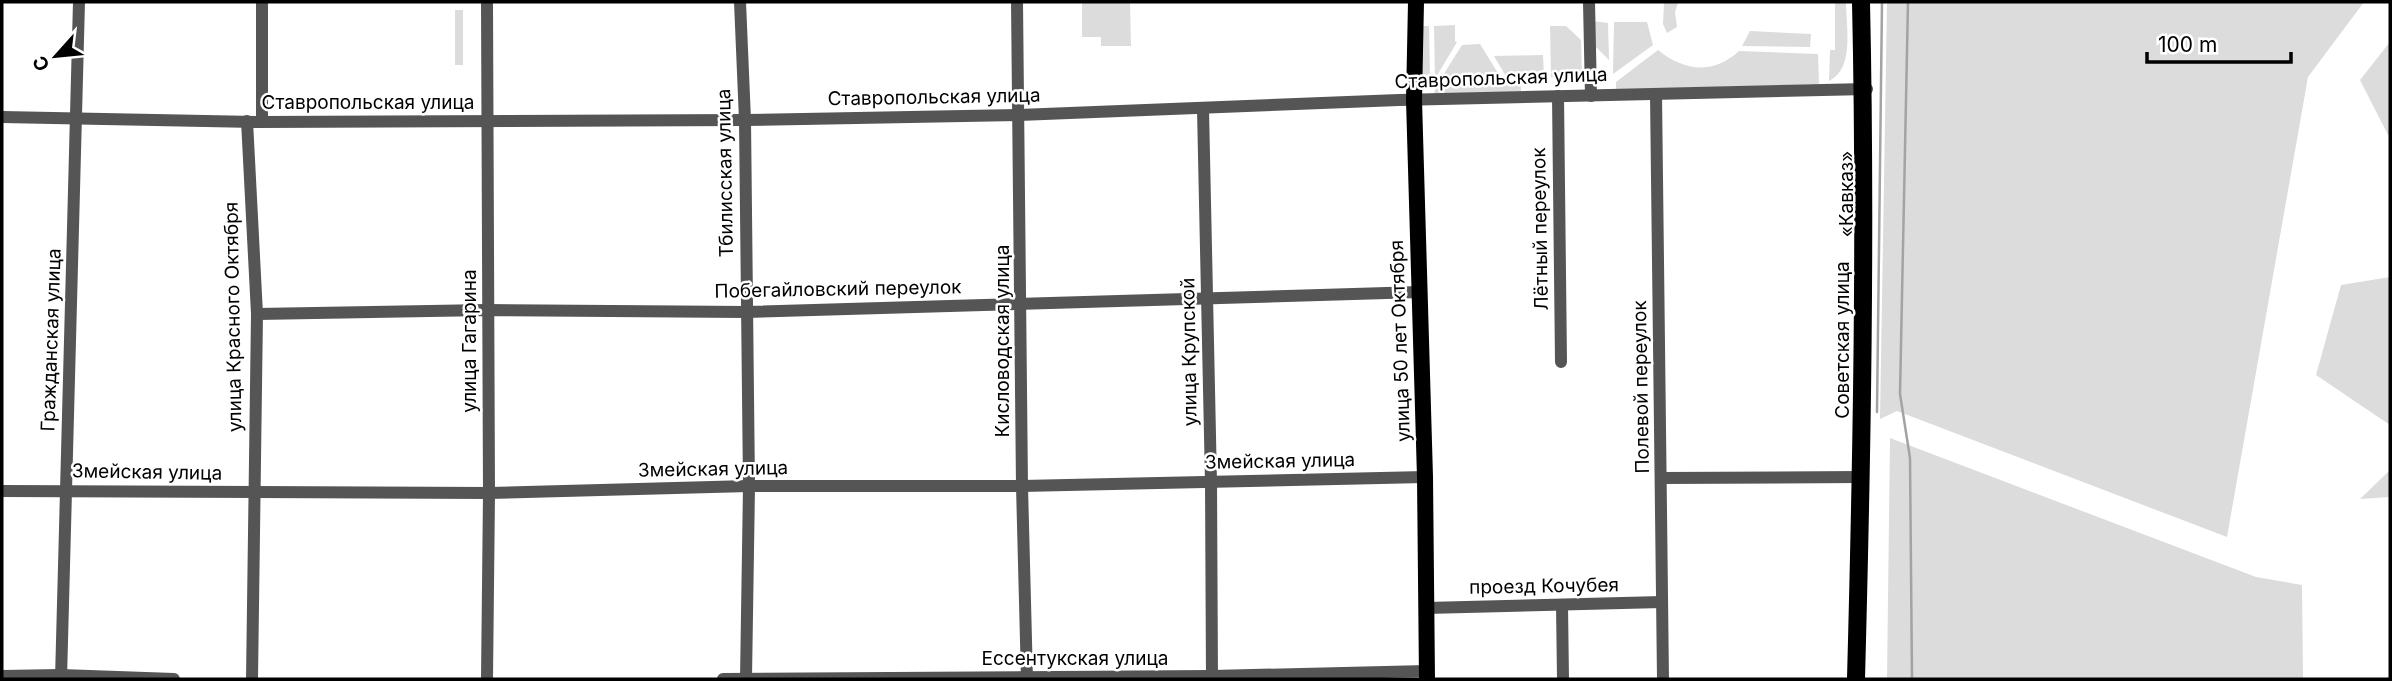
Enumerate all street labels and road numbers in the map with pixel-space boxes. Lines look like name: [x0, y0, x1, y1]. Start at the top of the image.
street label: Ставропольская улица: [1394, 63, 1608, 93]
street label: Ставропольская улица: [827, 84, 1041, 110]
street label: Тбилисская улица: [712, 88, 738, 258]
street label: Ставропольская улица: [262, 91, 474, 114]
street label: Лётный переулок: [1527, 146, 1553, 311]
street label: «Кавказ»: [1835, 151, 1858, 237]
street label: улица Красного Октября: [219, 202, 247, 432]
street label: улица 50 лет Октября: [1385, 240, 1415, 442]
street label: Кисловодская улица: [991, 245, 1014, 437]
street label: Гражданская улица: [36, 248, 66, 432]
street label: Советская улица: [1831, 261, 1854, 419]
street label: улица Гагарина: [458, 269, 481, 413]
street label: Побегайловский переулок: [714, 275, 962, 303]
street label: улица Крупской: [1176, 278, 1202, 426]
street label: Полевой переулок: [1628, 299, 1654, 474]
street label: Змейская улица: [1205, 448, 1355, 474]
street label: Змейская улица: [638, 456, 788, 482]
street label: Змейская улица: [72, 459, 222, 485]
street label: проезд Кочубея: [1469, 573, 1619, 599]
street label: Ессентукская улица: [982, 647, 1168, 670]

